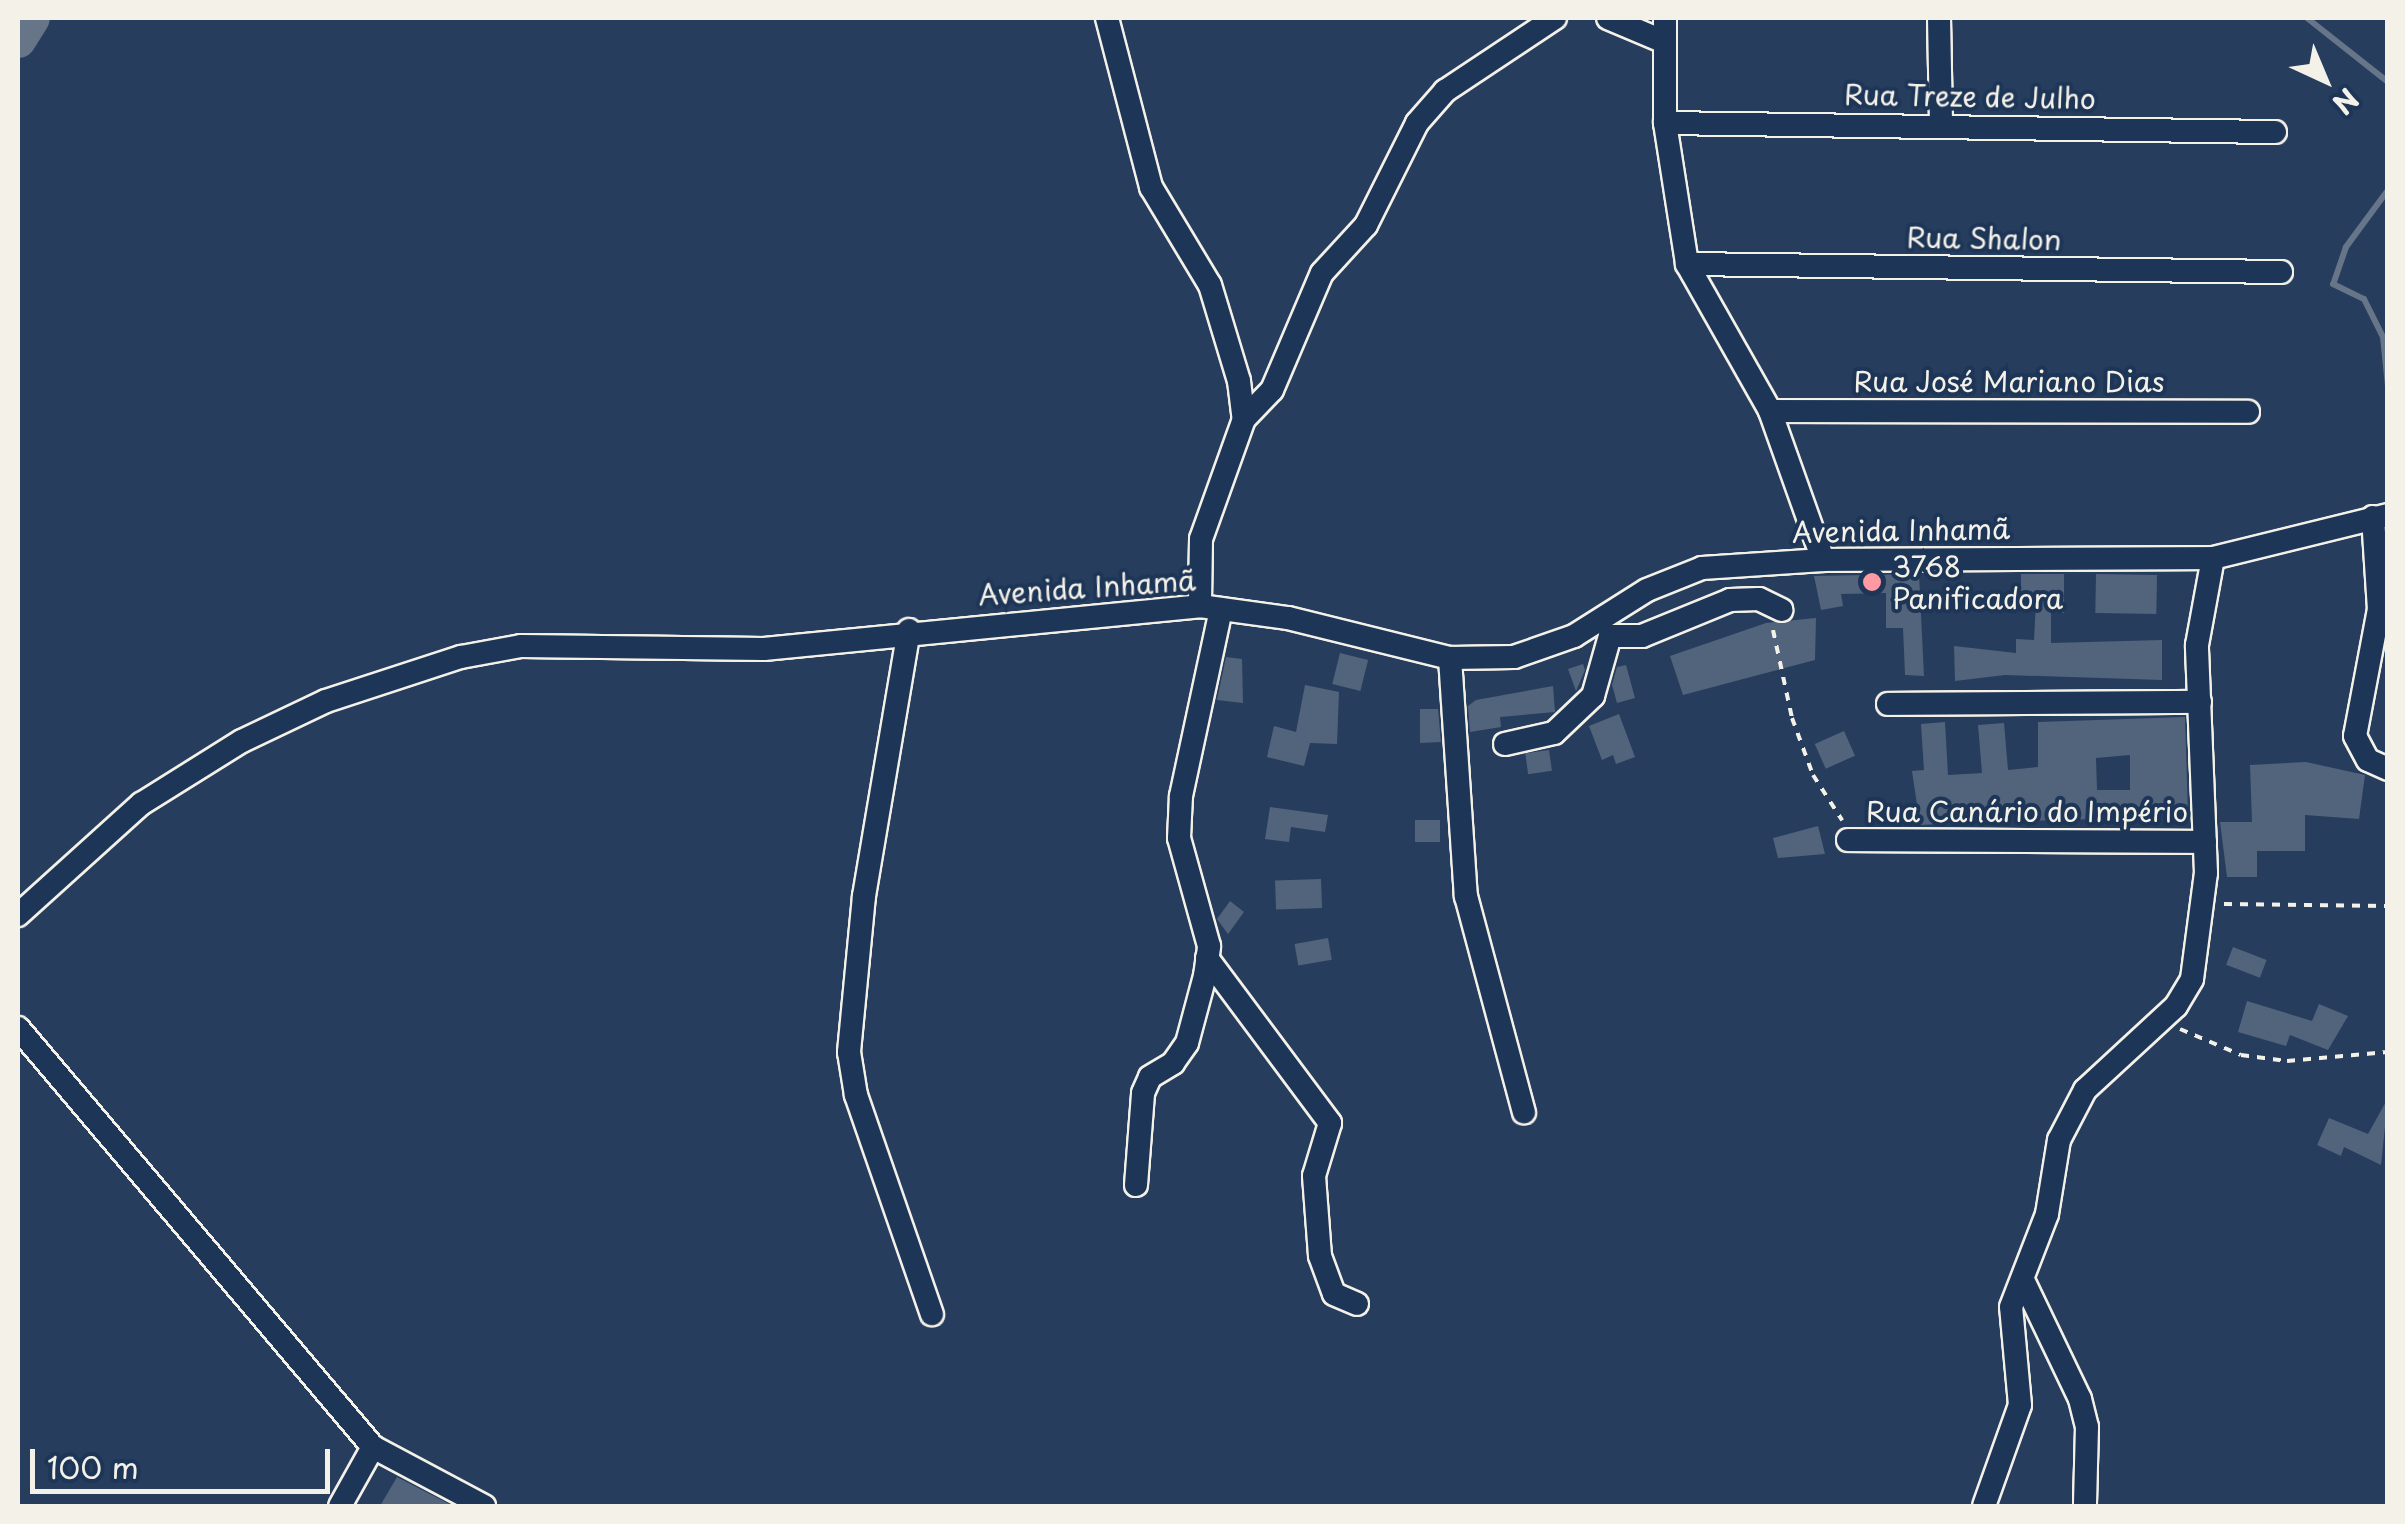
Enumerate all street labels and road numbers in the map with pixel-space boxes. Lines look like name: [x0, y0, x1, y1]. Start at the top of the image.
street label: Rua Treze de Julho: [1842, 77, 2098, 115]
street label: Rua Shalon: [1906, 220, 2062, 256]
street label: Rua José Mariano Dias: [1853, 364, 2165, 398]
street label: Avenida Inhamã: [1792, 511, 2010, 549]
street label: Avenida Inhamã: [977, 563, 1197, 611]
street label: Rua Canário do Império: [1865, 794, 2189, 828]

